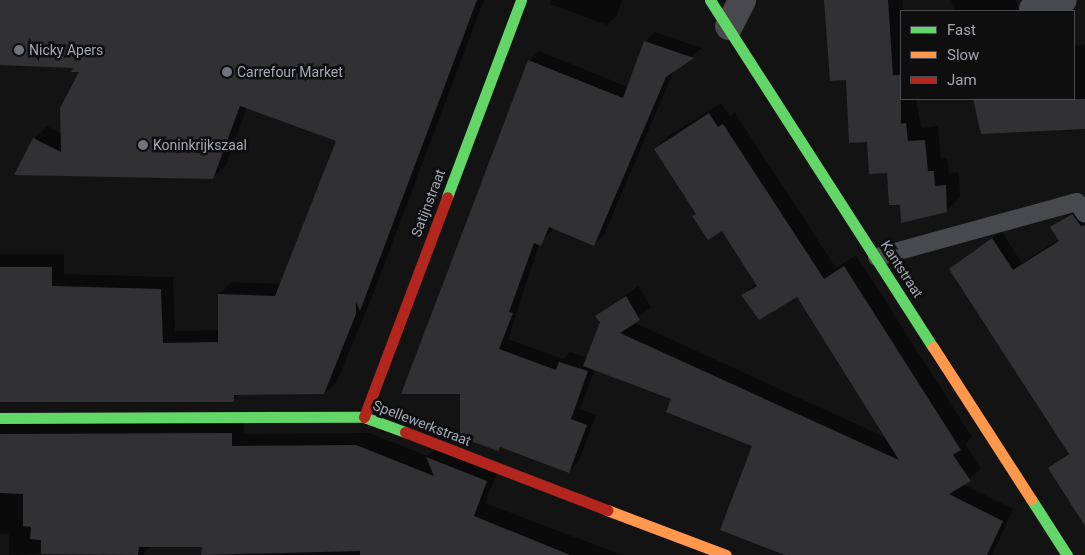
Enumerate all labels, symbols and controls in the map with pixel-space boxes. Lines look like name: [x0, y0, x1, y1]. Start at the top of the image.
legend: [900, 10, 1075, 100]
text: Fast: [947, 21, 976, 39]
place label: Nicky Apers: [29, 42, 103, 58]
marker: Nicky Apers: [13, 44, 25, 56]
text: Slow: [947, 46, 979, 64]
place label: Carrefour Market: [237, 64, 343, 80]
marker: Carrefour Market: [221, 66, 233, 78]
text: Jam: [947, 71, 977, 89]
place label: Koninkrijkszaal: [153, 137, 247, 153]
marker: Koninkrijkszaal: [137, 139, 149, 151]
street label: Satijnstraat: [407, 167, 449, 239]
street label: Kantstraat: [877, 237, 927, 301]
street label: Spellewerkstraat: [371, 397, 473, 449]

